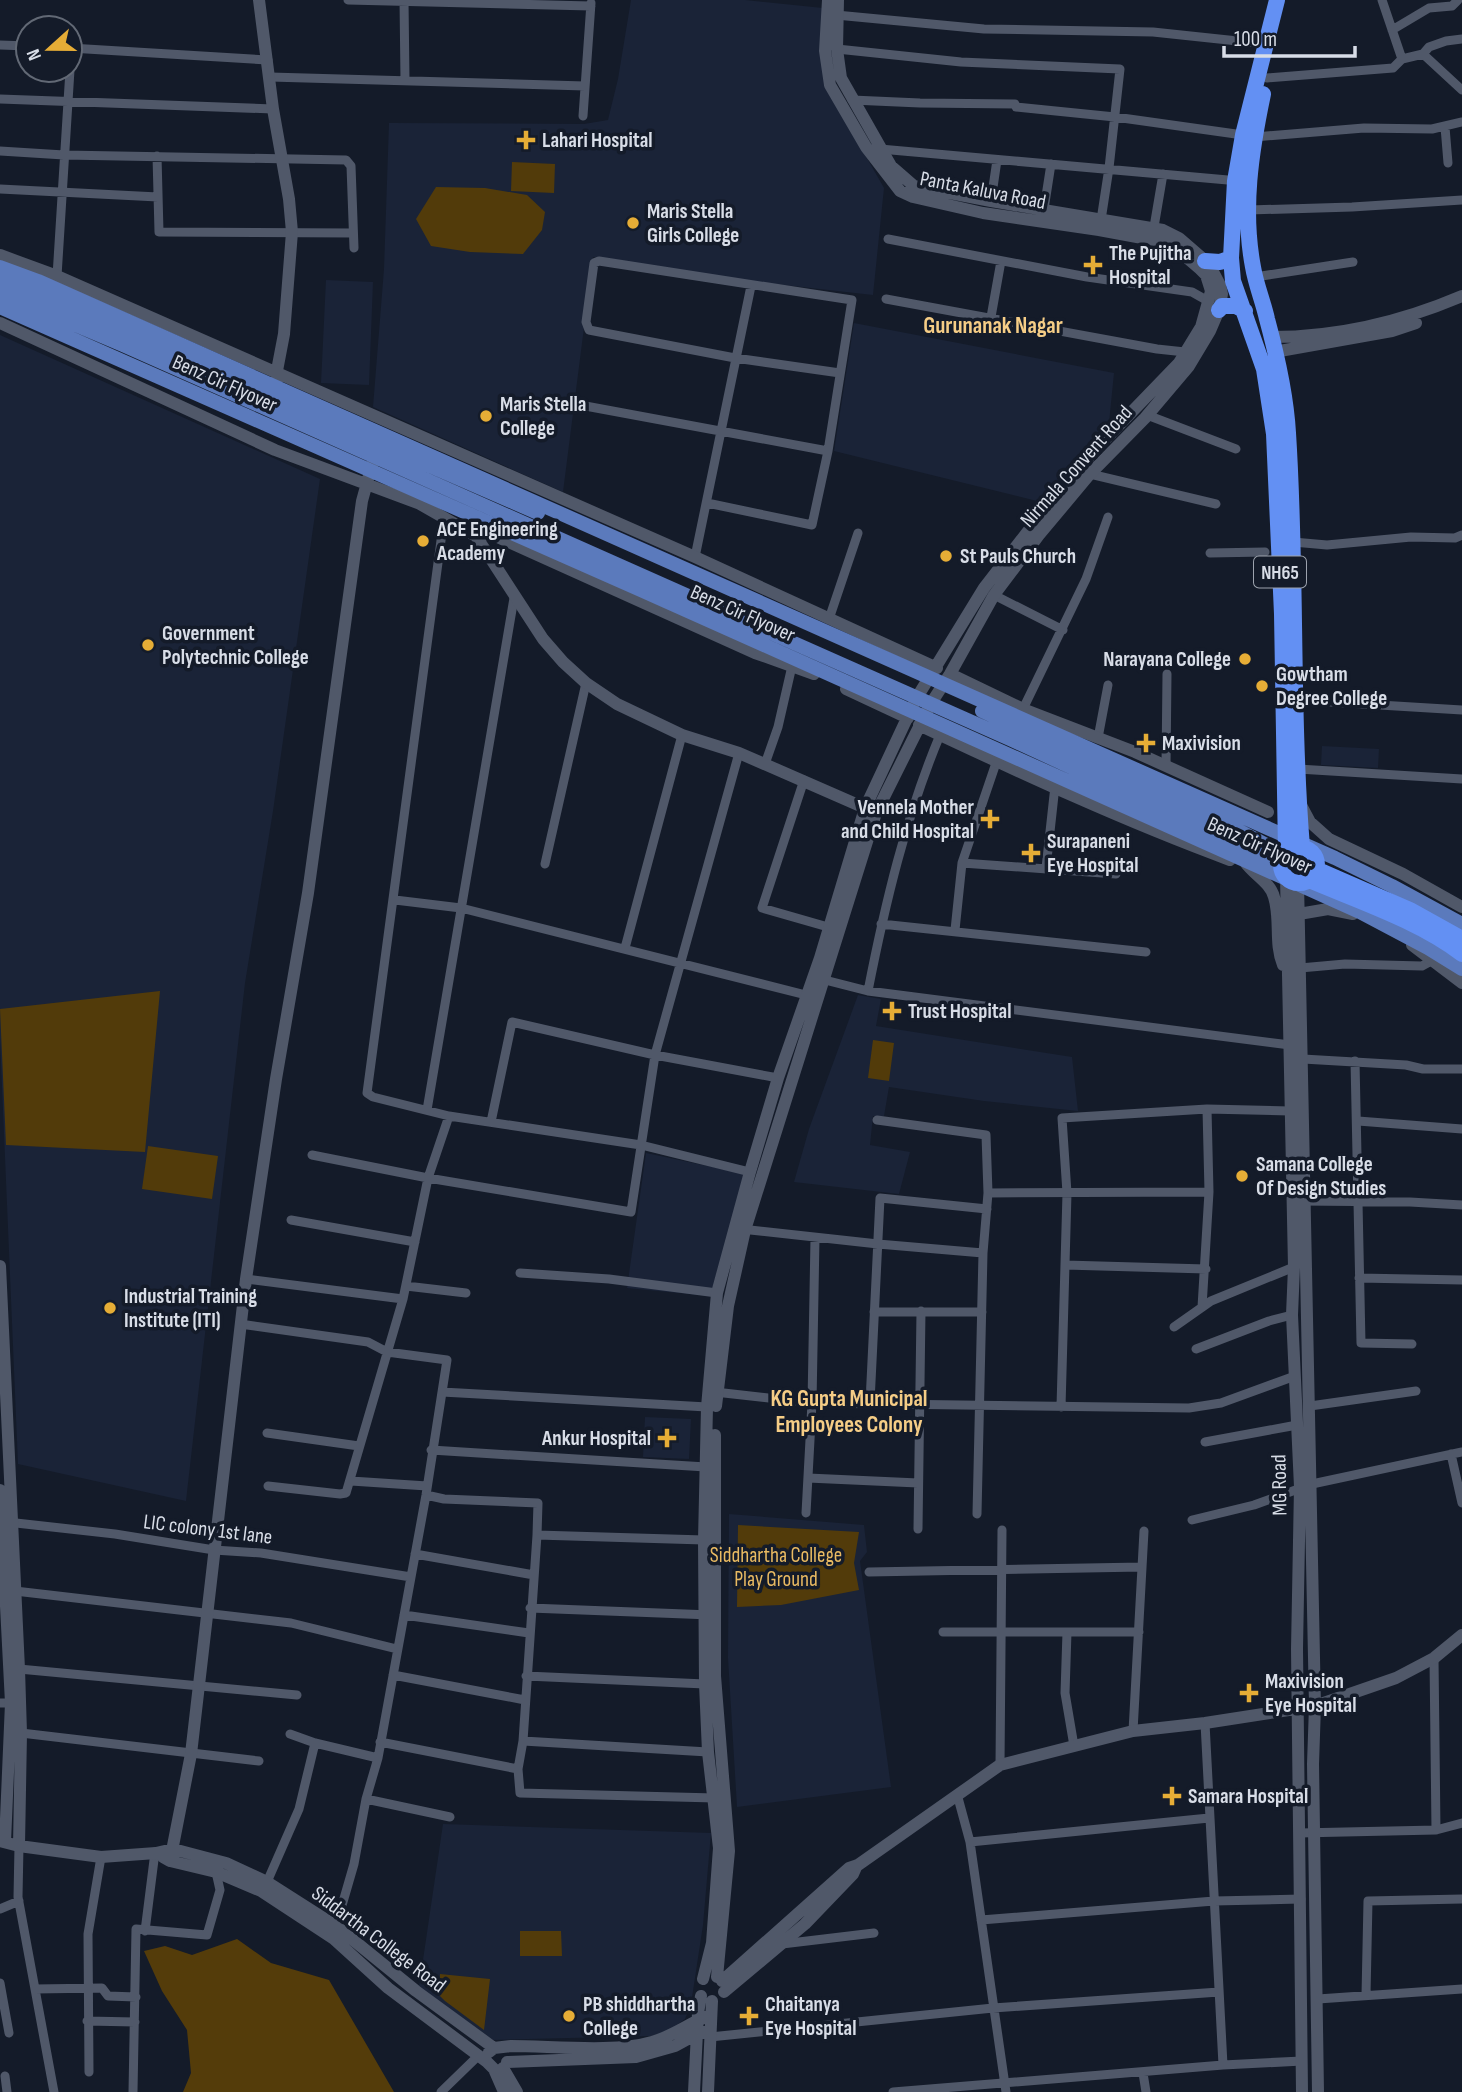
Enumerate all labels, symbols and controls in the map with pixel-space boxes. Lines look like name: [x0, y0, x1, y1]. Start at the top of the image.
north arrow: [14, 14, 84, 84]
scale bar: [1224, 14, 1355, 58]
text: 100 m: [1234, 27, 1277, 52]
text: N: [22, 46, 47, 63]
place label: Lahari Hospital: [542, 128, 653, 153]
marker: Lahari Hospital: [516, 130, 536, 150]
street label: Panta Kaluva Road: [918, 166, 1048, 215]
place label: Maris Stella Girls College: [647, 199, 739, 248]
marker: Maris Stella Girls College: [625, 215, 641, 231]
place label: The Pujitha Hospital: [1109, 241, 1192, 290]
marker: The Pujitha Hospital: [1083, 255, 1103, 275]
district label: Gurunanak Nagar: [923, 312, 1063, 340]
street label: Benz Cir Flyover: [169, 349, 281, 418]
place label: Maris Stella College: [500, 392, 586, 441]
street label: Nirmala Convent Road: [1015, 400, 1138, 532]
marker: Maris Stella College: [478, 408, 494, 424]
place label: ACE Engineering Academy: [436, 517, 558, 566]
marker: ACE Engineering Academy: [415, 533, 431, 549]
place label: St Pauls Church: [960, 544, 1076, 569]
marker: St Pauls Church: [938, 548, 954, 564]
road number: NH65: [1254, 556, 1306, 587]
street label: Benz Cir Flyover: [687, 579, 799, 648]
place label: Government Polytechnic College: [162, 621, 309, 670]
marker: Government Polytechnic College: [140, 637, 156, 653]
place label: Narayana College: [1103, 647, 1231, 672]
marker: Narayana College: [1237, 651, 1253, 667]
place label: Gowtham Degree College: [1276, 662, 1387, 711]
marker: Gowtham Degree College: [1254, 678, 1270, 694]
place label: Maxivision: [1162, 731, 1241, 756]
marker: Maxivision: [1136, 733, 1156, 753]
place label: Vennela Mother and Child Hospital: [841, 795, 975, 844]
marker: Vennela Mother and Child Hospital: [980, 809, 1000, 829]
street label: Benz Cir Flyover: [1204, 811, 1316, 880]
place label: Surapaneni Eye Hospital: [1047, 829, 1138, 878]
marker: Surapaneni Eye Hospital: [1021, 843, 1041, 863]
place label: Trust Hospital: [908, 999, 1011, 1024]
marker: Trust Hospital: [882, 1001, 902, 1021]
place label: Samana College Of Design Studies: [1256, 1152, 1386, 1201]
marker: Samana College Of Design Studies: [1234, 1168, 1250, 1184]
place label: Industrial Training Institute (ITI): [124, 1284, 257, 1333]
marker: Industrial Training Institute (ITI): [102, 1300, 118, 1316]
district label: KG Gupta Municipal Employees Colony: [771, 1385, 928, 1439]
place label: Ankur Hospital: [541, 1426, 651, 1451]
marker: Ankur Hospital: [657, 1428, 677, 1448]
street label: MG Road: [1266, 1454, 1293, 1516]
street label: LIC colony 1st lane: [142, 1509, 274, 1550]
park label: Siddhartha College Play Ground: [710, 1543, 842, 1592]
place label: Maxivision Eye Hospital: [1265, 1669, 1356, 1718]
marker: Maxivision Eye Hospital: [1239, 1683, 1259, 1703]
place label: Samara Hospital: [1188, 1784, 1308, 1809]
marker: Samara Hospital: [1162, 1786, 1182, 1806]
street label: Siddartha College Road: [307, 1881, 451, 1998]
place label: PB shiddhartha College: [583, 1992, 695, 2041]
place label: Chaitanya Eye Hospital: [765, 1992, 856, 2041]
marker: Chaitanya Eye Hospital: [739, 2006, 759, 2026]
marker: PB shiddhartha College: [561, 2008, 577, 2024]

